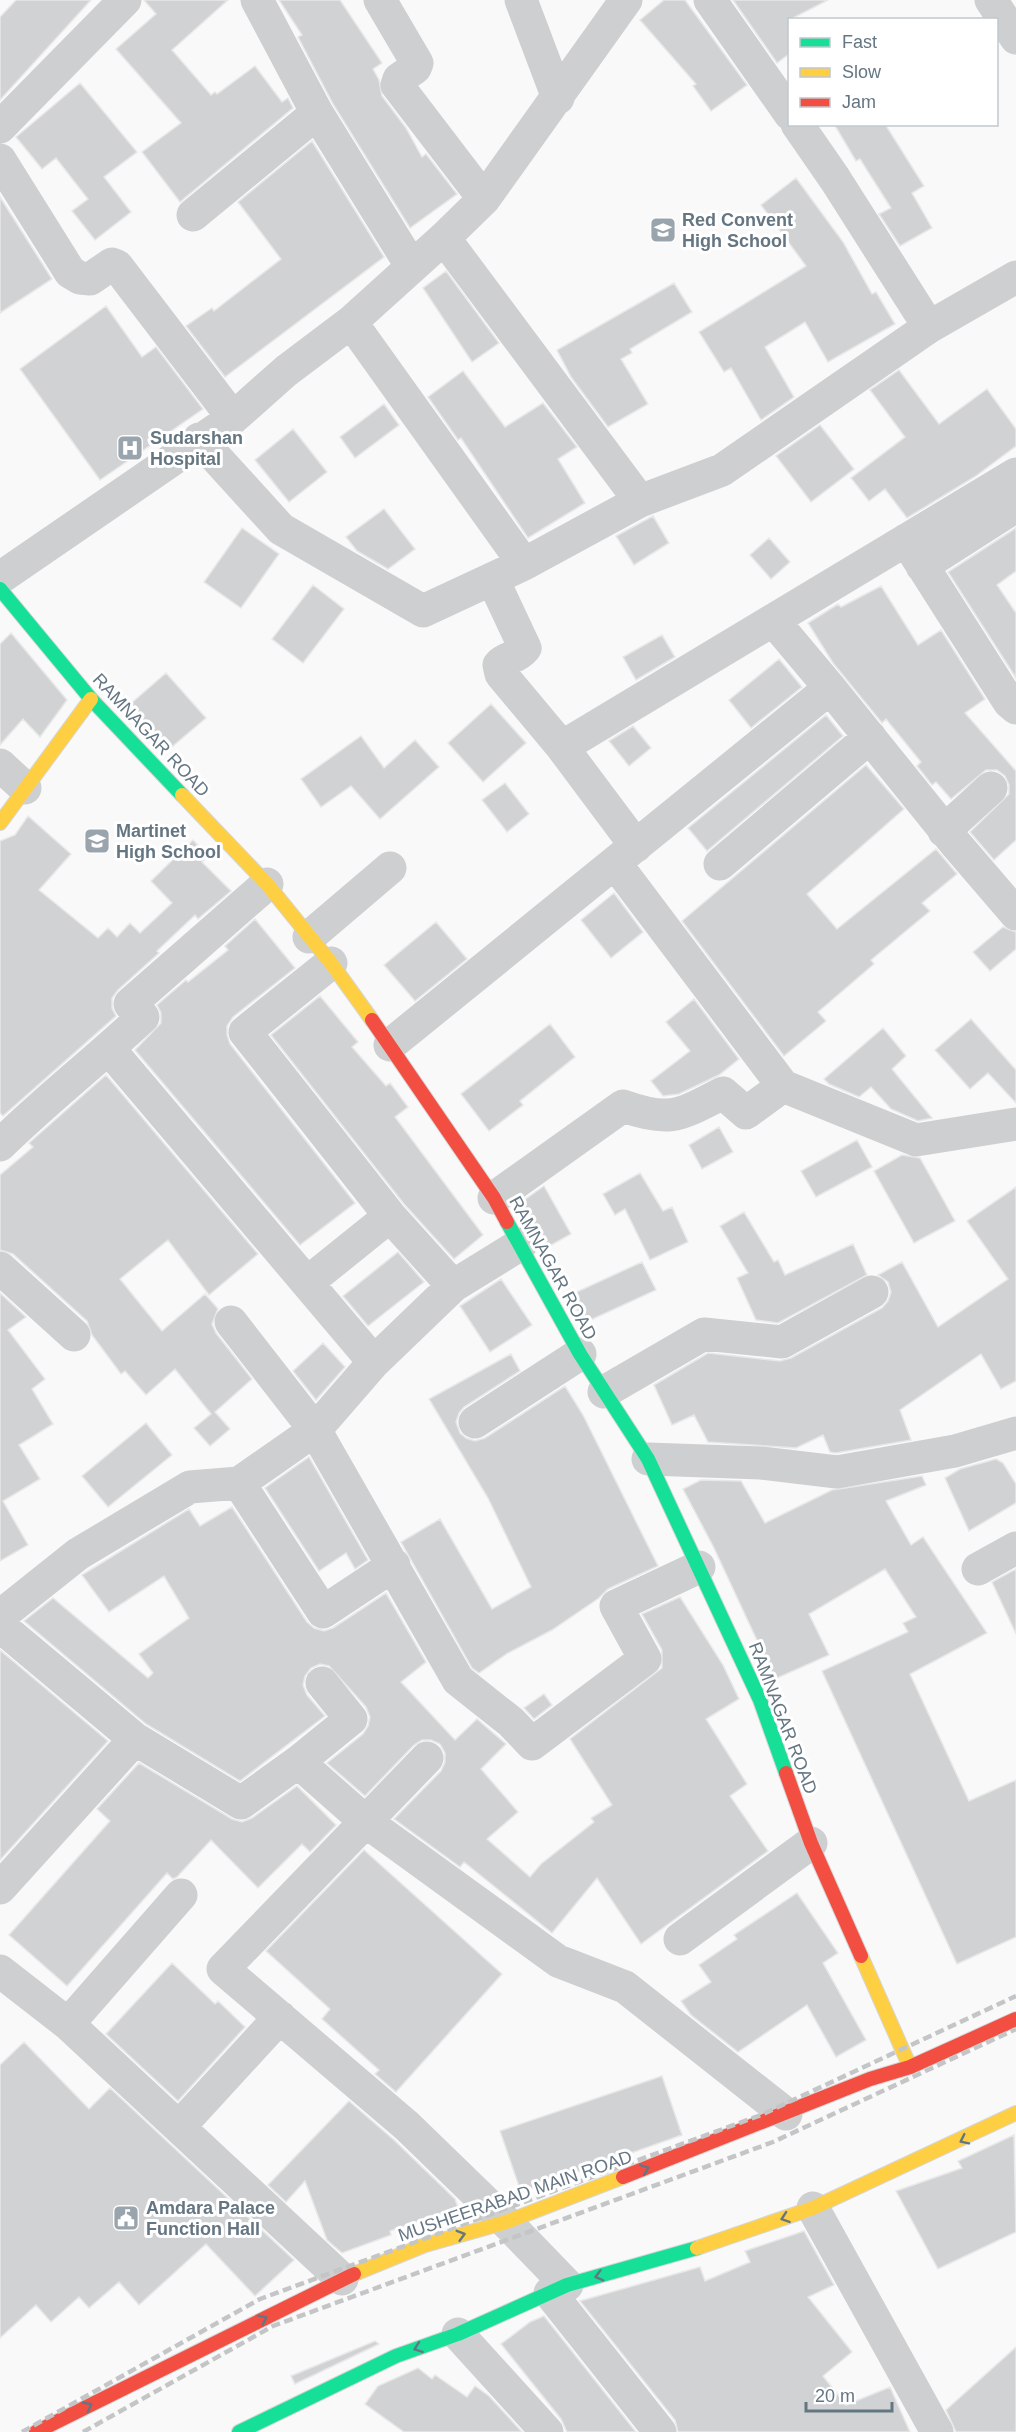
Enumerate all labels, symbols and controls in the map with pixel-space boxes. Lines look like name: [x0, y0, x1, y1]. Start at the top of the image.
legend: [788, 18, 998, 126]
text: Fast: [842, 32, 877, 52]
text: Slow: [842, 62, 882, 82]
text: Jam: [842, 92, 876, 112]
place label: Red Convent High School: [682, 210, 793, 251]
school or university icon: Red Convent High School: [648, 215, 678, 245]
place label: Sudarshan Hospital: [150, 428, 243, 469]
hospital icon: Sudarshan Hospital: [115, 433, 145, 463]
street label: RAMNAGAR ROAD: [89, 669, 213, 801]
place label: Martinet High School: [116, 821, 221, 862]
school or university icon: Martinet High School: [82, 826, 112, 856]
street label: RAMNAGAR ROAD: [505, 1193, 601, 1343]
street label: RAMNAGAR ROAD: [745, 1639, 821, 1797]
one-way arrow: [959, 2132, 970, 2144]
street label: MUSHEERABAD MAIN ROAD: [395, 2146, 635, 2246]
one-way arrow: [639, 2164, 650, 2177]
place label: Amdara Palace Function Hall: [146, 2198, 275, 2239]
public building icon: Amdara Palace Function Hall: [111, 2203, 141, 2233]
one-way arrow: [780, 2210, 791, 2223]
one-way arrow: [456, 2229, 466, 2242]
one-way arrow: [594, 2269, 604, 2282]
one-way arrow: [256, 2314, 267, 2326]
one-way arrow: [413, 2341, 424, 2354]
scale bar: [806, 2375, 892, 2413]
text: 20 m: [815, 2386, 855, 2406]
one-way arrow: [82, 2402, 93, 2413]

